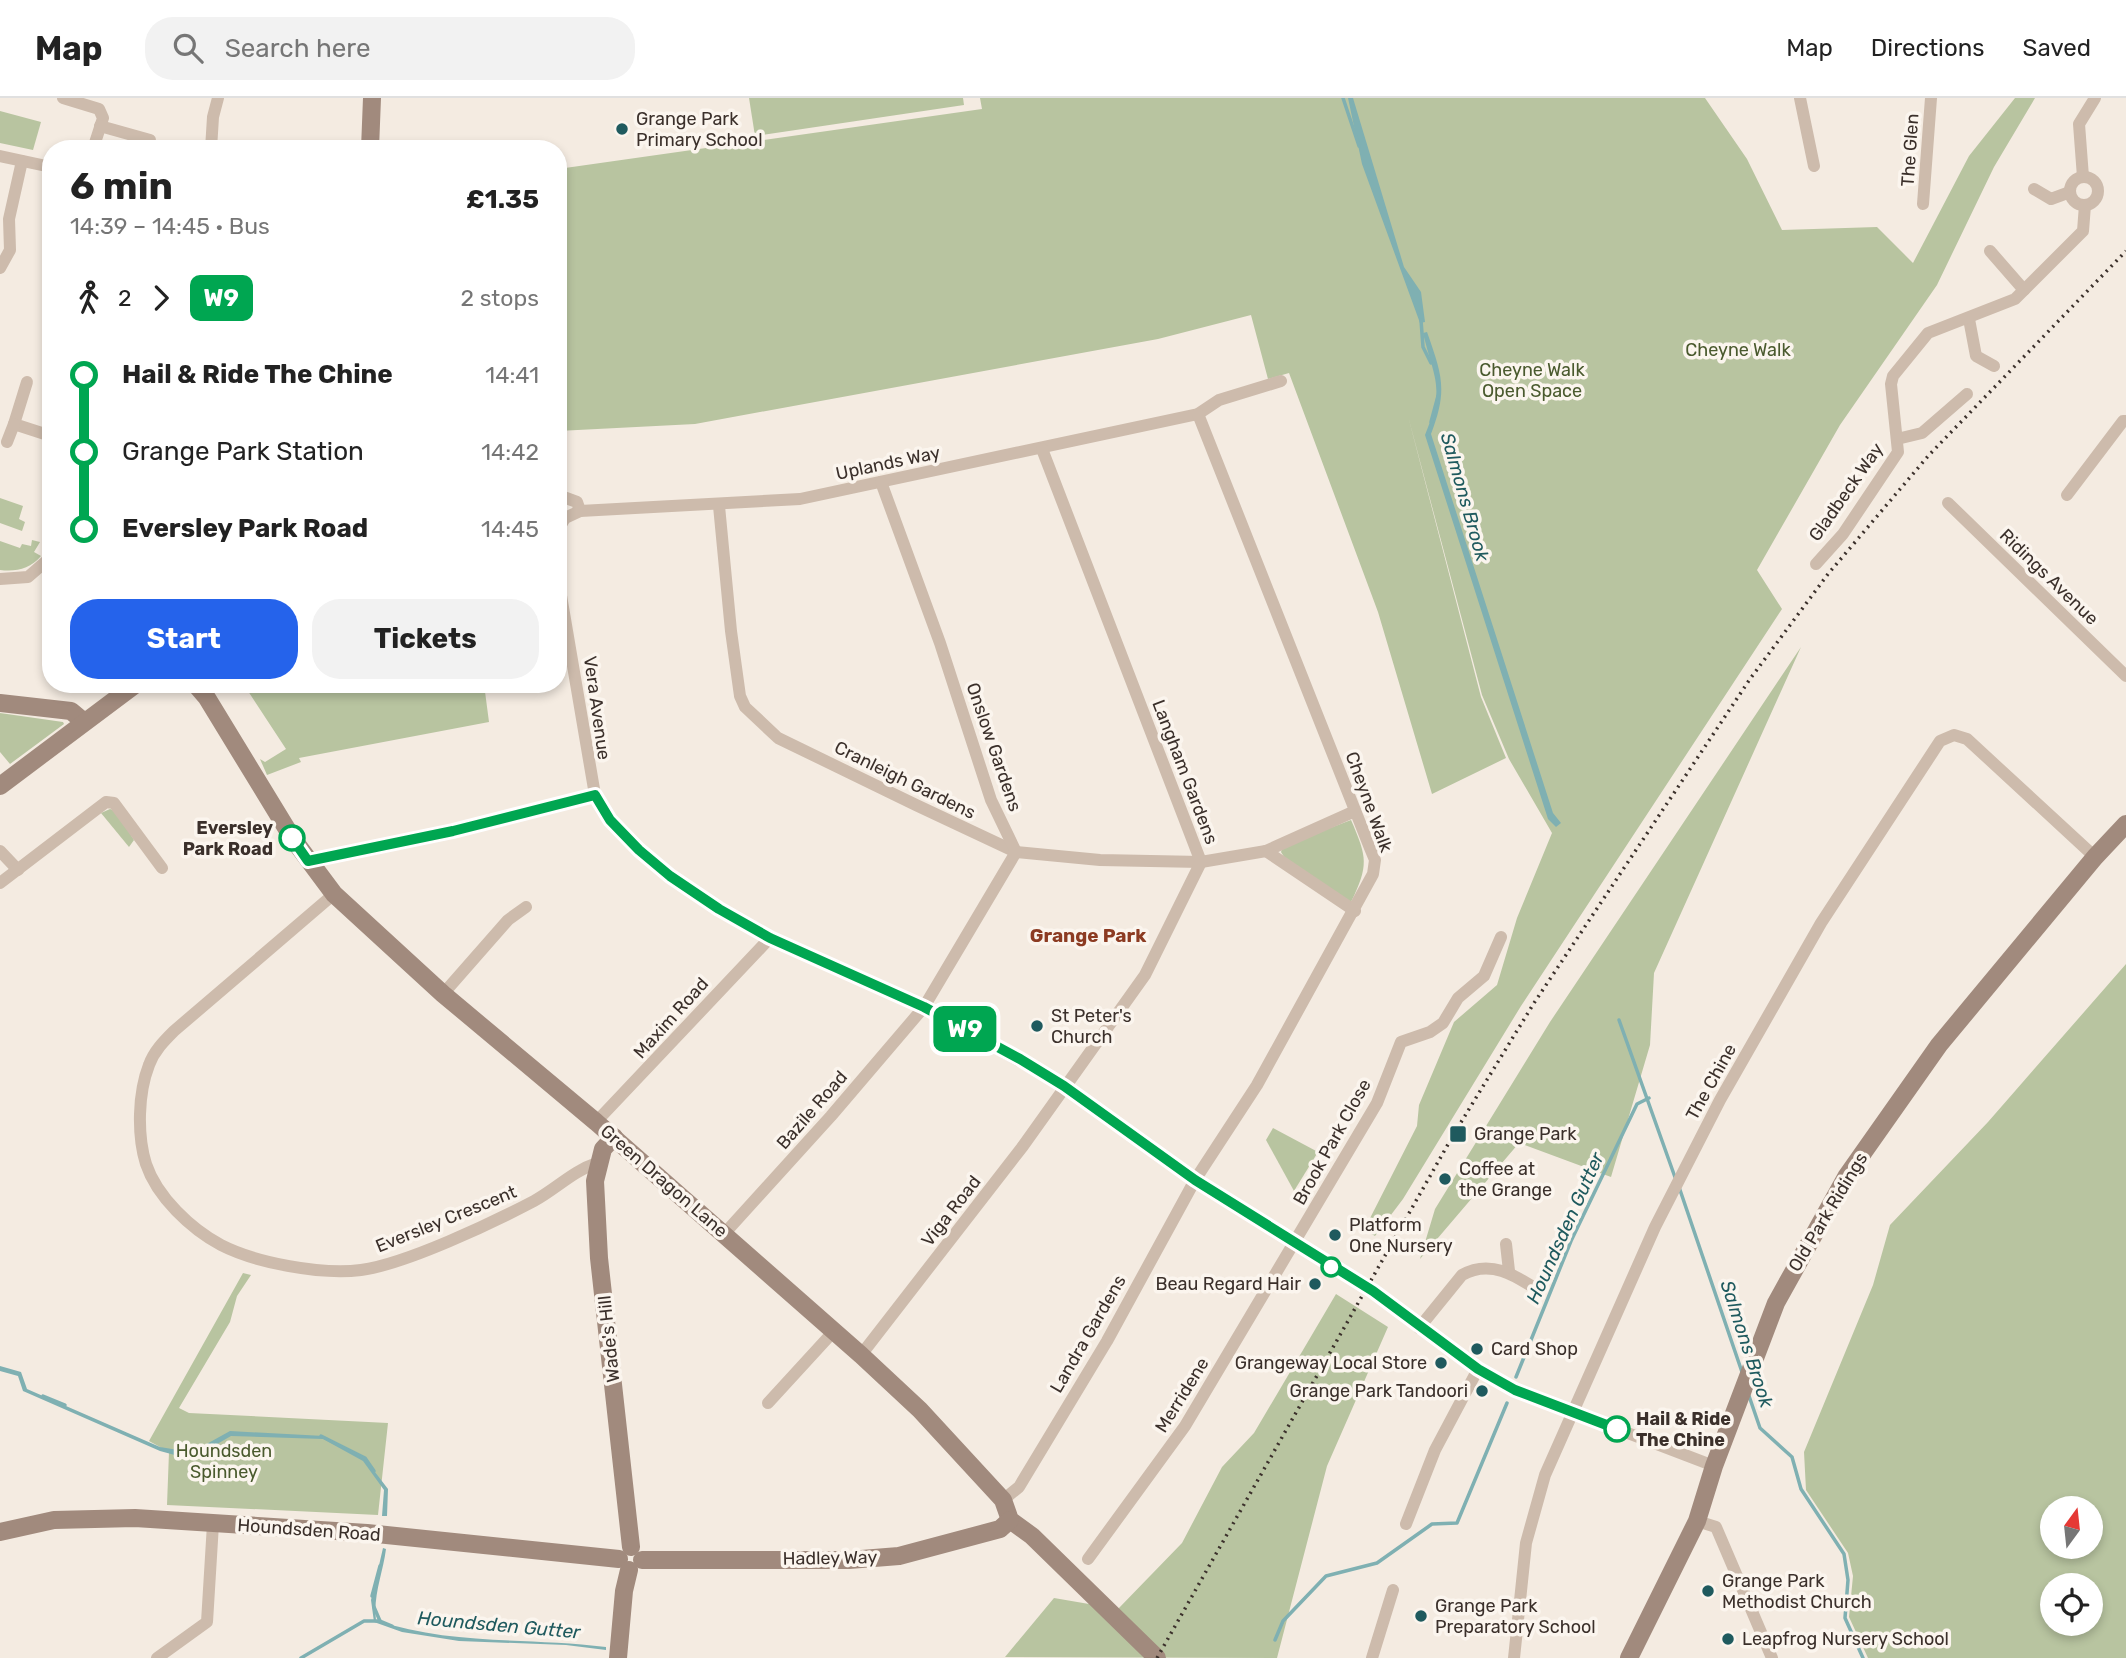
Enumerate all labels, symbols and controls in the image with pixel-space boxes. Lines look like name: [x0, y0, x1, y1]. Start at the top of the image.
search box: [145, 17, 635, 80]
text: Map: [35, 29, 103, 68]
icon: search: [169, 29, 207, 67]
text: Search here: [225, 33, 370, 64]
text: Map: [1786, 34, 1833, 62]
text: Directions: [1871, 34, 1984, 62]
text: Saved: [2022, 34, 2091, 62]
place label: Grange Park Primary School: [636, 108, 763, 151]
street label: The Glen: [1896, 113, 1924, 187]
marker: Grange Park Primary School: [614, 121, 630, 137]
text: 6 min: [70, 163, 173, 209]
text: £1.35: [466, 184, 539, 215]
text: 14:39 – 14:45 · Bus: [70, 212, 270, 240]
icon: walk: [70, 279, 108, 317]
icon: forward: [142, 279, 180, 317]
text: 2: [118, 284, 132, 312]
text: W9: [204, 284, 239, 312]
text: 2 stops: [461, 284, 539, 312]
park label: Cheyne Walk: [1685, 339, 1791, 361]
text: Hail & Ride The Chine: [122, 359, 393, 390]
park label: Cheyne Walk Open Space: [1479, 359, 1585, 402]
text: 14:41: [485, 361, 539, 389]
water label: Salmons Brook: [1436, 430, 1494, 564]
text: Grange Park Station: [122, 436, 364, 467]
text: 14:42: [481, 438, 539, 466]
street label: Gladbeck Way: [1804, 439, 1888, 545]
street label: Uplands Way: [834, 441, 942, 485]
text: Eversley Park Road: [122, 513, 368, 544]
text: 14:45: [481, 515, 539, 543]
street label: Ridings Avenue: [1995, 524, 2103, 630]
button: Start: [70, 599, 298, 679]
button: Tickets: [312, 599, 539, 679]
street label: Vera Avenue: [579, 655, 615, 761]
street label: Onslow Gardens: [962, 680, 1026, 814]
street label: Langham Gardens: [1147, 697, 1223, 847]
street label: Cranleigh Gardens: [831, 736, 979, 824]
street label: Cheyne Walk: [1341, 749, 1398, 856]
place label: Eversley Park Road: [183, 817, 273, 860]
marker: Eversley Park Road: [279, 825, 305, 851]
district label: Grange Park: [1030, 924, 1146, 947]
street label: Maxim Road: [629, 973, 713, 1063]
place label: St Peter's Church: [1051, 1005, 1132, 1048]
line badge: W9: [934, 1006, 996, 1052]
text: W9: [947, 1015, 983, 1043]
marker: St Peter's Church: [1029, 1018, 1045, 1034]
street label: The Chine: [1681, 1040, 1741, 1124]
street label: Bazile Road: [772, 1066, 852, 1154]
street label: Brook Park Close: [1288, 1075, 1376, 1209]
street label: Green Dragon Lane: [596, 1120, 732, 1242]
place label: Grange Park: [1474, 1123, 1577, 1145]
marker: Grange Park: [1448, 1124, 1468, 1144]
water label: Houndsden Gutter: [1521, 1148, 1609, 1307]
street label: Old Park Ridings: [1784, 1148, 1872, 1276]
place label: Coffee at the Grange: [1459, 1158, 1552, 1201]
street label: Viga Road: [917, 1171, 985, 1251]
marker: Coffee at the Grange: [1437, 1171, 1453, 1187]
street label: Eversley Crescent: [372, 1181, 520, 1257]
place label: Platform One Nursery: [1349, 1214, 1453, 1257]
marker: Platform One Nursery: [1327, 1227, 1343, 1243]
unlabelled marker: [1321, 1257, 1341, 1277]
street label: Landra Gardens: [1045, 1271, 1131, 1397]
place label: Beau Regard Hair: [1156, 1273, 1301, 1295]
marker: Beau Regard Hair: [1307, 1276, 1323, 1292]
water label: Salmons Brook: [1716, 1277, 1778, 1411]
street label: Wade's Hill: [593, 1294, 625, 1384]
place label: Card Shop: [1491, 1338, 1578, 1360]
marker: Card Shop: [1469, 1341, 1485, 1357]
place label: Grangeway Local Store: [1235, 1352, 1427, 1374]
street label: Merridene: [1150, 1353, 1214, 1437]
marker: Grangeway Local Store: [1433, 1355, 1449, 1371]
place label: Grange Park Tandoori: [1290, 1380, 1468, 1402]
marker: Grange Park Tandoori: [1474, 1383, 1490, 1399]
place label: Hail & Ride The Chine: [1636, 1408, 1731, 1451]
marker: Hail & Ride The Chine: [1604, 1416, 1630, 1442]
park label: Houndsden Spinney: [176, 1440, 272, 1483]
north arrow: [2040, 1496, 2104, 1559]
map controls: [2040, 1496, 2103, 1636]
street label: Houndsden Road: [237, 1514, 381, 1546]
street label: Hadley Way: [782, 1546, 878, 1570]
place label: Grange Park Methodist Church: [1722, 1570, 1872, 1613]
button: locate: [2040, 1573, 2103, 1636]
marker: Grange Park Methodist Church: [1700, 1583, 1716, 1599]
place label: Grange Park Preparatory School: [1435, 1595, 1596, 1638]
water label: Houndsden Gutter: [417, 1606, 582, 1644]
marker: Grange Park Preparatory School: [1413, 1608, 1429, 1624]
place label: Leapfrog Nursery School: [1742, 1628, 1949, 1650]
marker: Leapfrog Nursery School: [1720, 1631, 1736, 1647]

